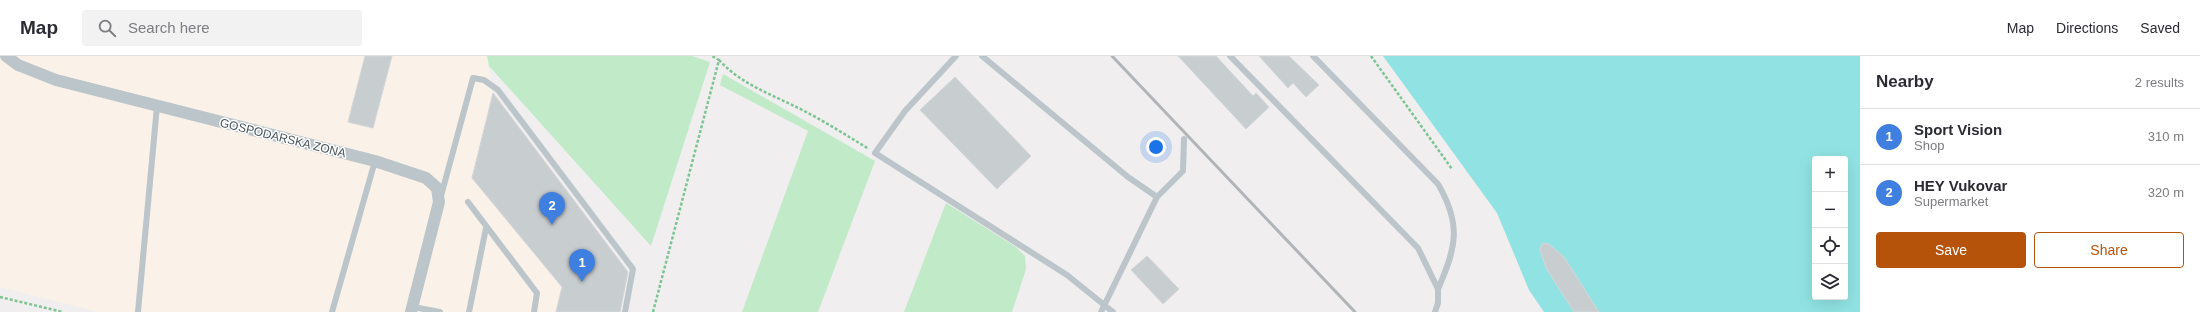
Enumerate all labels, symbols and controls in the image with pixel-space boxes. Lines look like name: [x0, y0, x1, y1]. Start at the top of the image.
search box: [82, 10, 362, 46]
text: Map: [20, 17, 58, 38]
icon: search: [96, 17, 118, 39]
text: Search here: [128, 19, 210, 36]
text: Map: [2007, 20, 2034, 36]
text: Directions: [2056, 20, 2118, 36]
text: Saved: [2140, 20, 2180, 36]
text: Nearby: [1876, 72, 1934, 91]
text: 2 results: [2135, 75, 2184, 90]
street label: GOSPODARSKA ZONA: [219, 116, 347, 160]
text: Sport Vision: [1914, 121, 2002, 138]
text: 1: [1885, 129, 1893, 144]
text: 310 m: [2148, 129, 2184, 144]
your location: [1146, 137, 1166, 157]
text: Shop: [1914, 138, 1944, 153]
map controls: [1812, 156, 1848, 300]
button: +: [1812, 156, 1848, 192]
text: HEY Vukovar: [1914, 177, 2007, 194]
text: 2: [1885, 185, 1893, 200]
text: 320 m: [2148, 185, 2184, 200]
pin: 2: [539, 192, 565, 225]
button: −: [1812, 192, 1848, 228]
text: Supermarket: [1914, 194, 1988, 209]
button: locate: [1812, 228, 1848, 264]
button: Save: [1876, 232, 2026, 268]
button: Share: [2034, 232, 2184, 268]
pin: 1: [569, 249, 595, 282]
button: layers: [1812, 264, 1848, 300]

